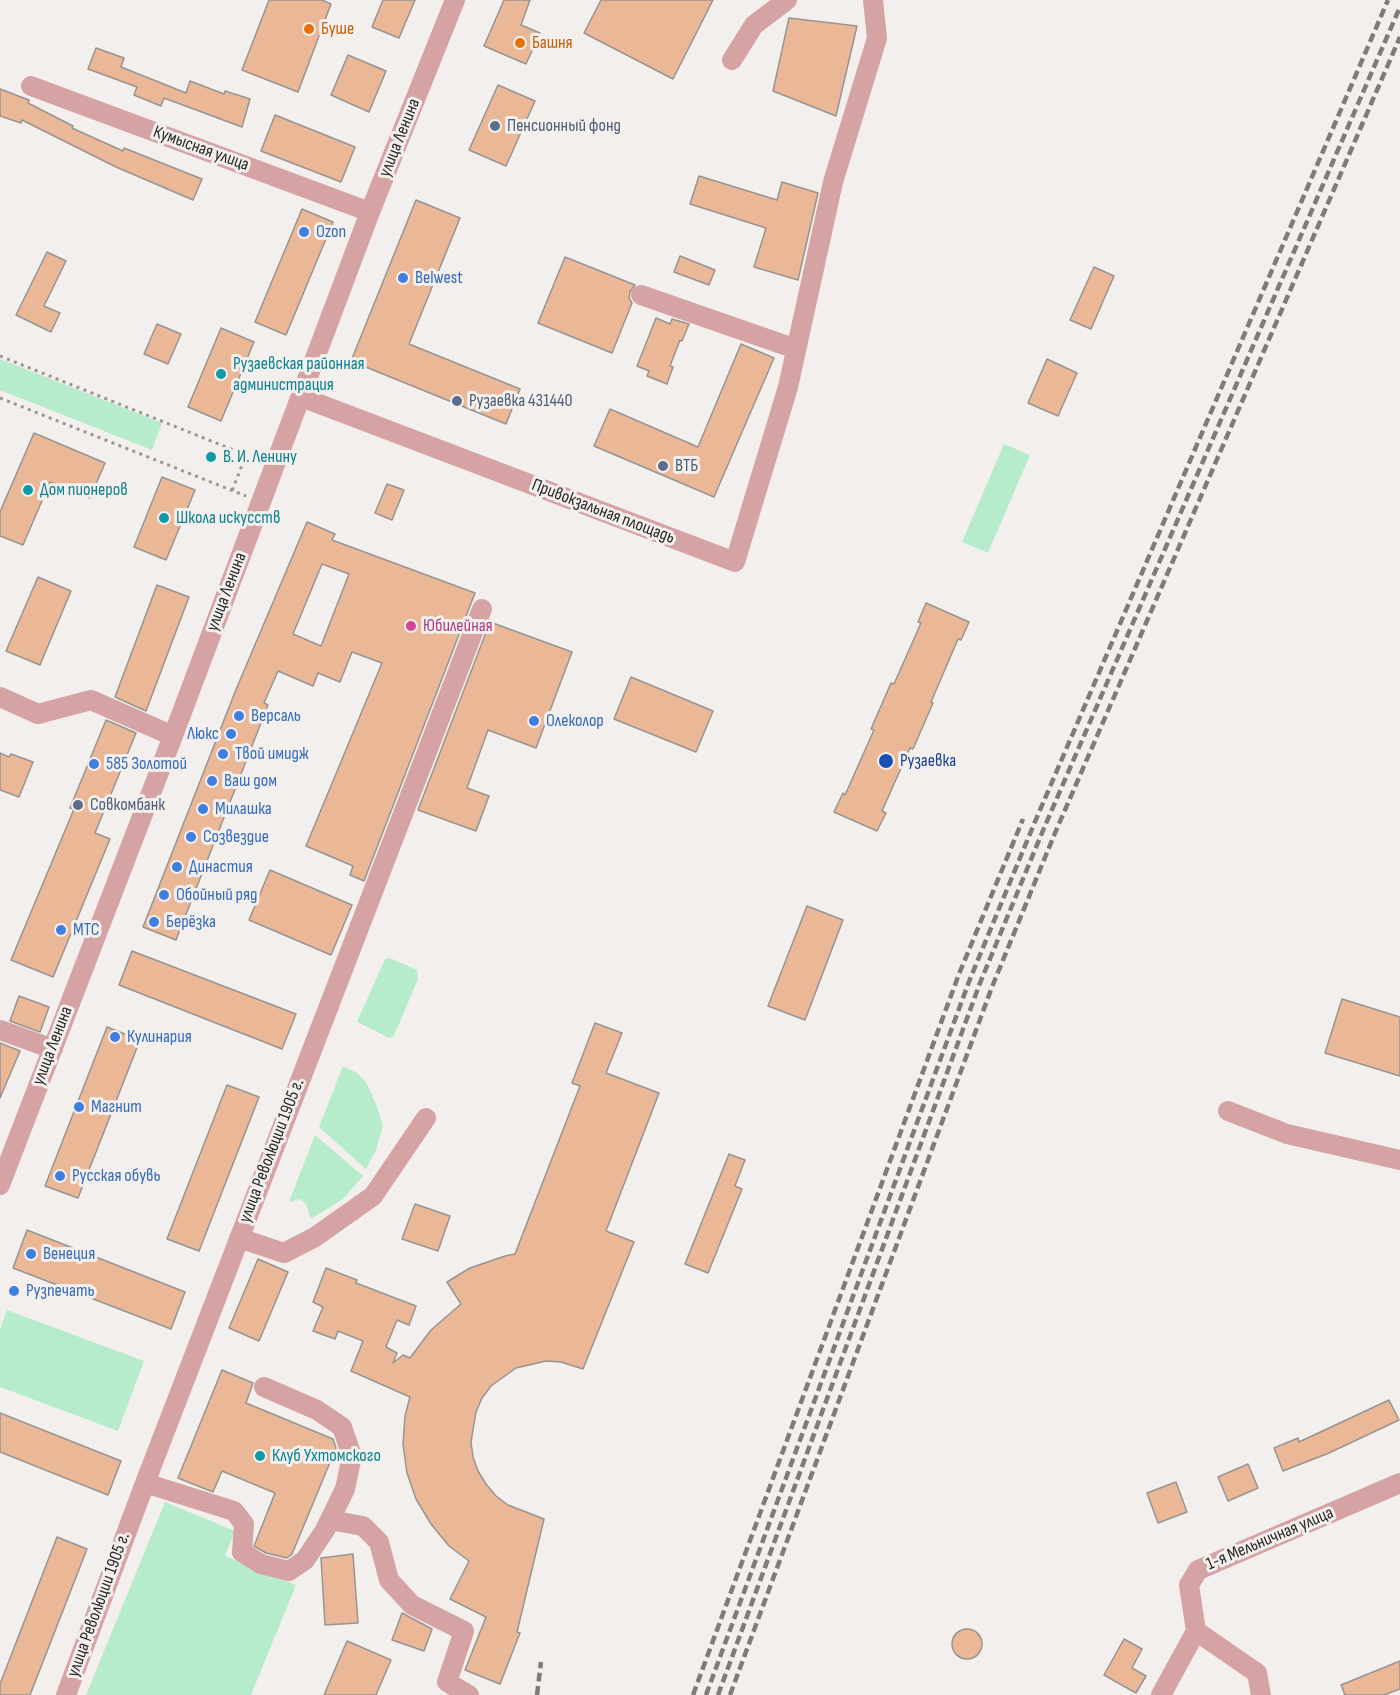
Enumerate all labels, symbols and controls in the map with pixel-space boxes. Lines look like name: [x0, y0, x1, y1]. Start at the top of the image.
place label: Буше: [321, 18, 354, 40]
marker: Буше: [302, 22, 316, 36]
place label: Башня: [532, 32, 573, 54]
marker: Башня: [513, 36, 527, 50]
street label: улица Ленина: [375, 96, 425, 180]
place label: Пенсионный фонд: [507, 115, 621, 137]
marker: Пенсионный фонд: [488, 119, 502, 133]
street label: Кумысная улица: [150, 122, 252, 176]
place label: Ozon: [316, 221, 346, 243]
marker: Ozon: [297, 225, 311, 239]
place label: Belwest: [415, 267, 463, 289]
marker: Belwest: [396, 271, 410, 285]
place label: Рузаевская районная администрация: [233, 353, 365, 395]
marker: Рузаевская районная администрация: [214, 367, 228, 381]
place label: Рузаевка 431440: [469, 390, 573, 412]
marker: Рузаевка 431440: [450, 394, 464, 408]
place label: В. И. Ленину: [223, 446, 297, 468]
marker: В. И. Ленину: [204, 450, 218, 464]
place label: ВТБ: [675, 455, 698, 477]
marker: ВТБ: [656, 459, 670, 473]
street label: Привокзальная площадь: [528, 475, 678, 549]
place label: Дом пионеров: [40, 479, 128, 501]
marker: Дом пионеров: [21, 483, 35, 497]
place label: Школа искусств: [176, 507, 280, 529]
marker: Школа искусств: [157, 511, 171, 525]
street label: улица Ленина: [202, 550, 252, 634]
place label: Юбилейная: [423, 615, 493, 637]
marker: Юбилейная: [404, 619, 418, 633]
place label: Версаль: [251, 705, 301, 727]
marker: Версаль: [232, 709, 246, 723]
place label: Олеколор: [546, 710, 604, 732]
marker: Олеколор: [527, 714, 541, 728]
place label: Люкс: [187, 723, 219, 745]
marker: Люкс: [224, 727, 238, 741]
place label: Твой имидж: [235, 743, 309, 765]
marker: Твой имидж: [216, 747, 230, 761]
place label: Рузаевка: [900, 750, 956, 772]
marker: Рузаевка: [877, 752, 895, 770]
place label: 585 Золотой: [106, 753, 187, 775]
marker: 585 Золотой: [87, 757, 101, 771]
place label: Ваш дом: [224, 770, 277, 792]
marker: Ваш дом: [205, 774, 219, 788]
place label: Совкомбанк: [90, 794, 165, 816]
marker: Совкомбанк: [71, 798, 85, 812]
place label: Милашка: [215, 798, 272, 820]
marker: Милашка: [196, 802, 210, 816]
place label: Созвездие: [203, 826, 269, 848]
marker: Созвездие: [184, 830, 198, 844]
place label: Династия: [189, 856, 253, 878]
marker: Династия: [170, 860, 184, 874]
place label: Обойный ряд: [176, 884, 257, 906]
marker: Обойный ряд: [157, 888, 171, 902]
place label: Берёзка: [166, 911, 216, 933]
marker: Берёзка: [147, 915, 161, 929]
place label: МТС: [73, 919, 99, 941]
marker: МТС: [54, 923, 68, 937]
street label: улица Ленина: [28, 1004, 78, 1088]
place label: Кулинария: [127, 1026, 192, 1048]
marker: Кулинария: [108, 1030, 122, 1044]
street label: улица Революции 1905 г.: [235, 1076, 309, 1226]
place label: Магнит: [91, 1096, 142, 1118]
marker: Магнит: [72, 1100, 86, 1114]
place label: Русская обувь: [72, 1165, 161, 1187]
marker: Русская обувь: [53, 1169, 67, 1183]
place label: Венеция: [43, 1243, 95, 1265]
marker: Венеция: [24, 1247, 38, 1261]
place label: Рузпечать: [26, 1280, 95, 1302]
marker: Рузпечать: [7, 1284, 21, 1298]
place label: Клуб Ухтомского: [272, 1445, 381, 1467]
marker: Клуб Ухтомского: [253, 1449, 267, 1463]
street label: 1-я Мельничная улица: [1203, 1503, 1337, 1575]
street label: улица Революции 1905 г.: [63, 1530, 135, 1680]

